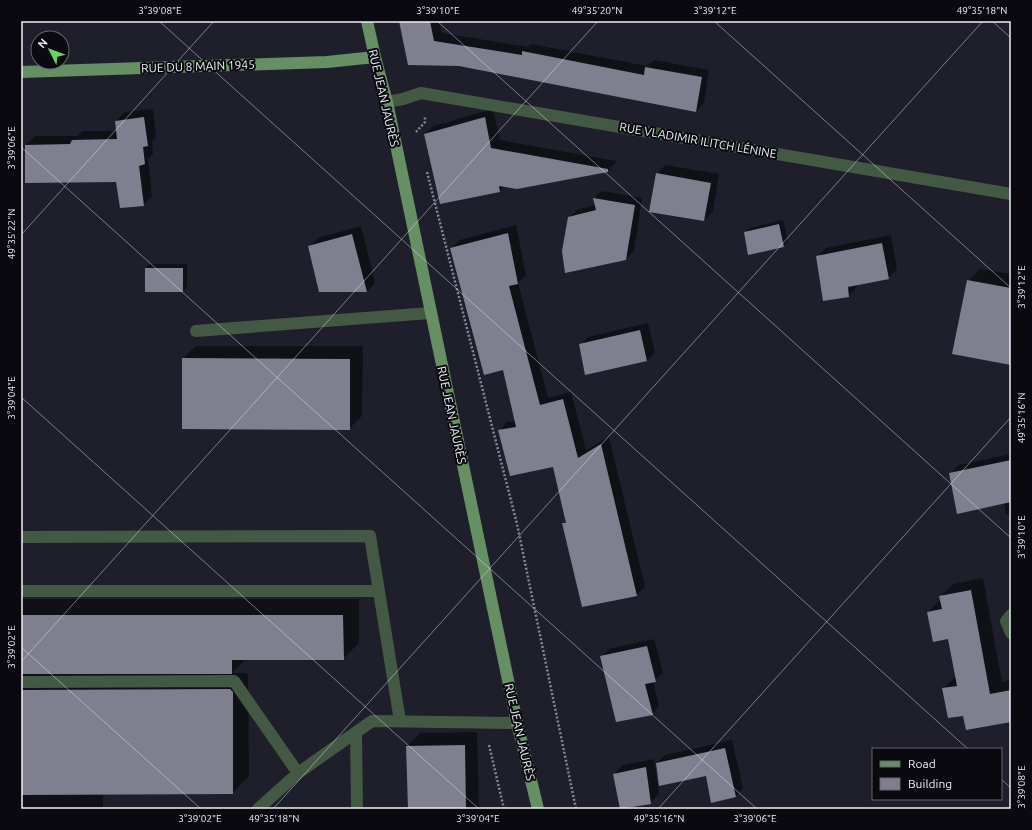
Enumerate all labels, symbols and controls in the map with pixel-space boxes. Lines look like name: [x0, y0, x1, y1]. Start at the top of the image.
text: 3°39'08"E: [138, 5, 182, 16]
text: 3°39'10"E: [416, 5, 460, 16]
text: 49°35'20"N: [572, 5, 622, 16]
text: 3°39'12"E: [693, 5, 737, 16]
text: 49°35'18"N: [957, 5, 1007, 16]
north arrow: [30, 30, 70, 70]
text: N: [35, 36, 50, 50]
street label: RUE JEAN JAURÈS: [366, 48, 402, 148]
street label: RUE DU 8 MAIN 1945: [141, 58, 255, 74]
street label: RUE VLADIMIR ILITCH LÉNINE: [618, 120, 778, 160]
text: 3°39'06"E: [6, 126, 17, 170]
text: 49°35'22"N: [6, 209, 17, 259]
text: 3°39'12"E: [1016, 265, 1027, 309]
street label: RUE JEAN JAURÈS: [435, 365, 469, 465]
text: 3°39'04"E: [6, 376, 17, 420]
text: 49°35'16"N: [1016, 393, 1027, 443]
text: 3°39'10"E: [1016, 515, 1027, 559]
text: 3°39'02"E: [6, 625, 17, 669]
street label: RUE JEAN JAURÈS: [502, 682, 538, 782]
legend: [872, 748, 1002, 800]
text: Road: [908, 757, 936, 770]
text: 3°39'08"E: [1016, 765, 1027, 809]
text: Building: [908, 777, 952, 790]
text: 3°39'02"E: [178, 813, 222, 824]
text: 49°35'18"N: [249, 813, 299, 824]
text: 3°39'04"E: [456, 813, 500, 824]
text: 49°35'16"N: [634, 813, 684, 824]
text: 3°39'06"E: [733, 813, 777, 824]

